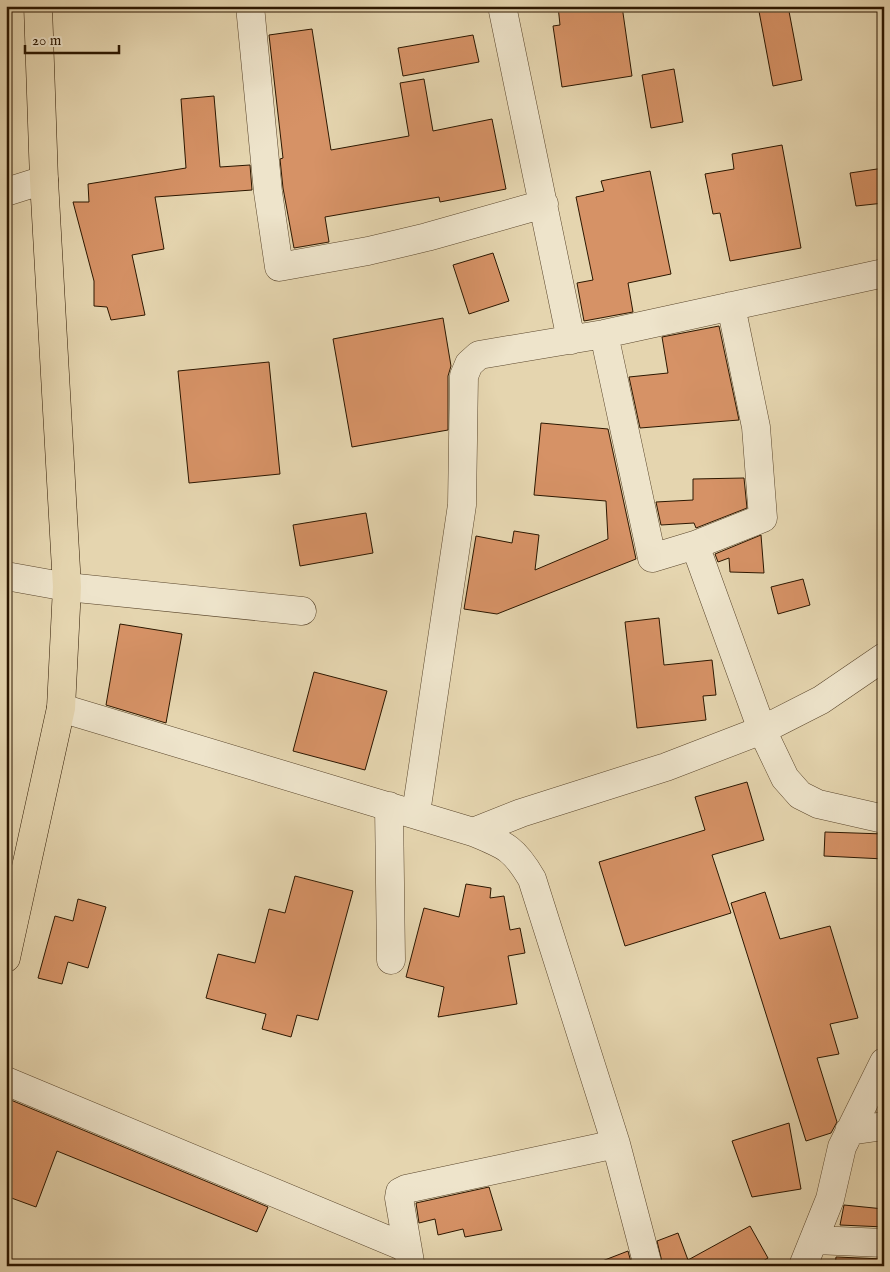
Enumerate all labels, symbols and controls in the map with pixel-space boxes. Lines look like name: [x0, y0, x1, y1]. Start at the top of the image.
scale bar: [25, 22, 119, 54]
text: 20 m: [32, 31, 62, 50]

